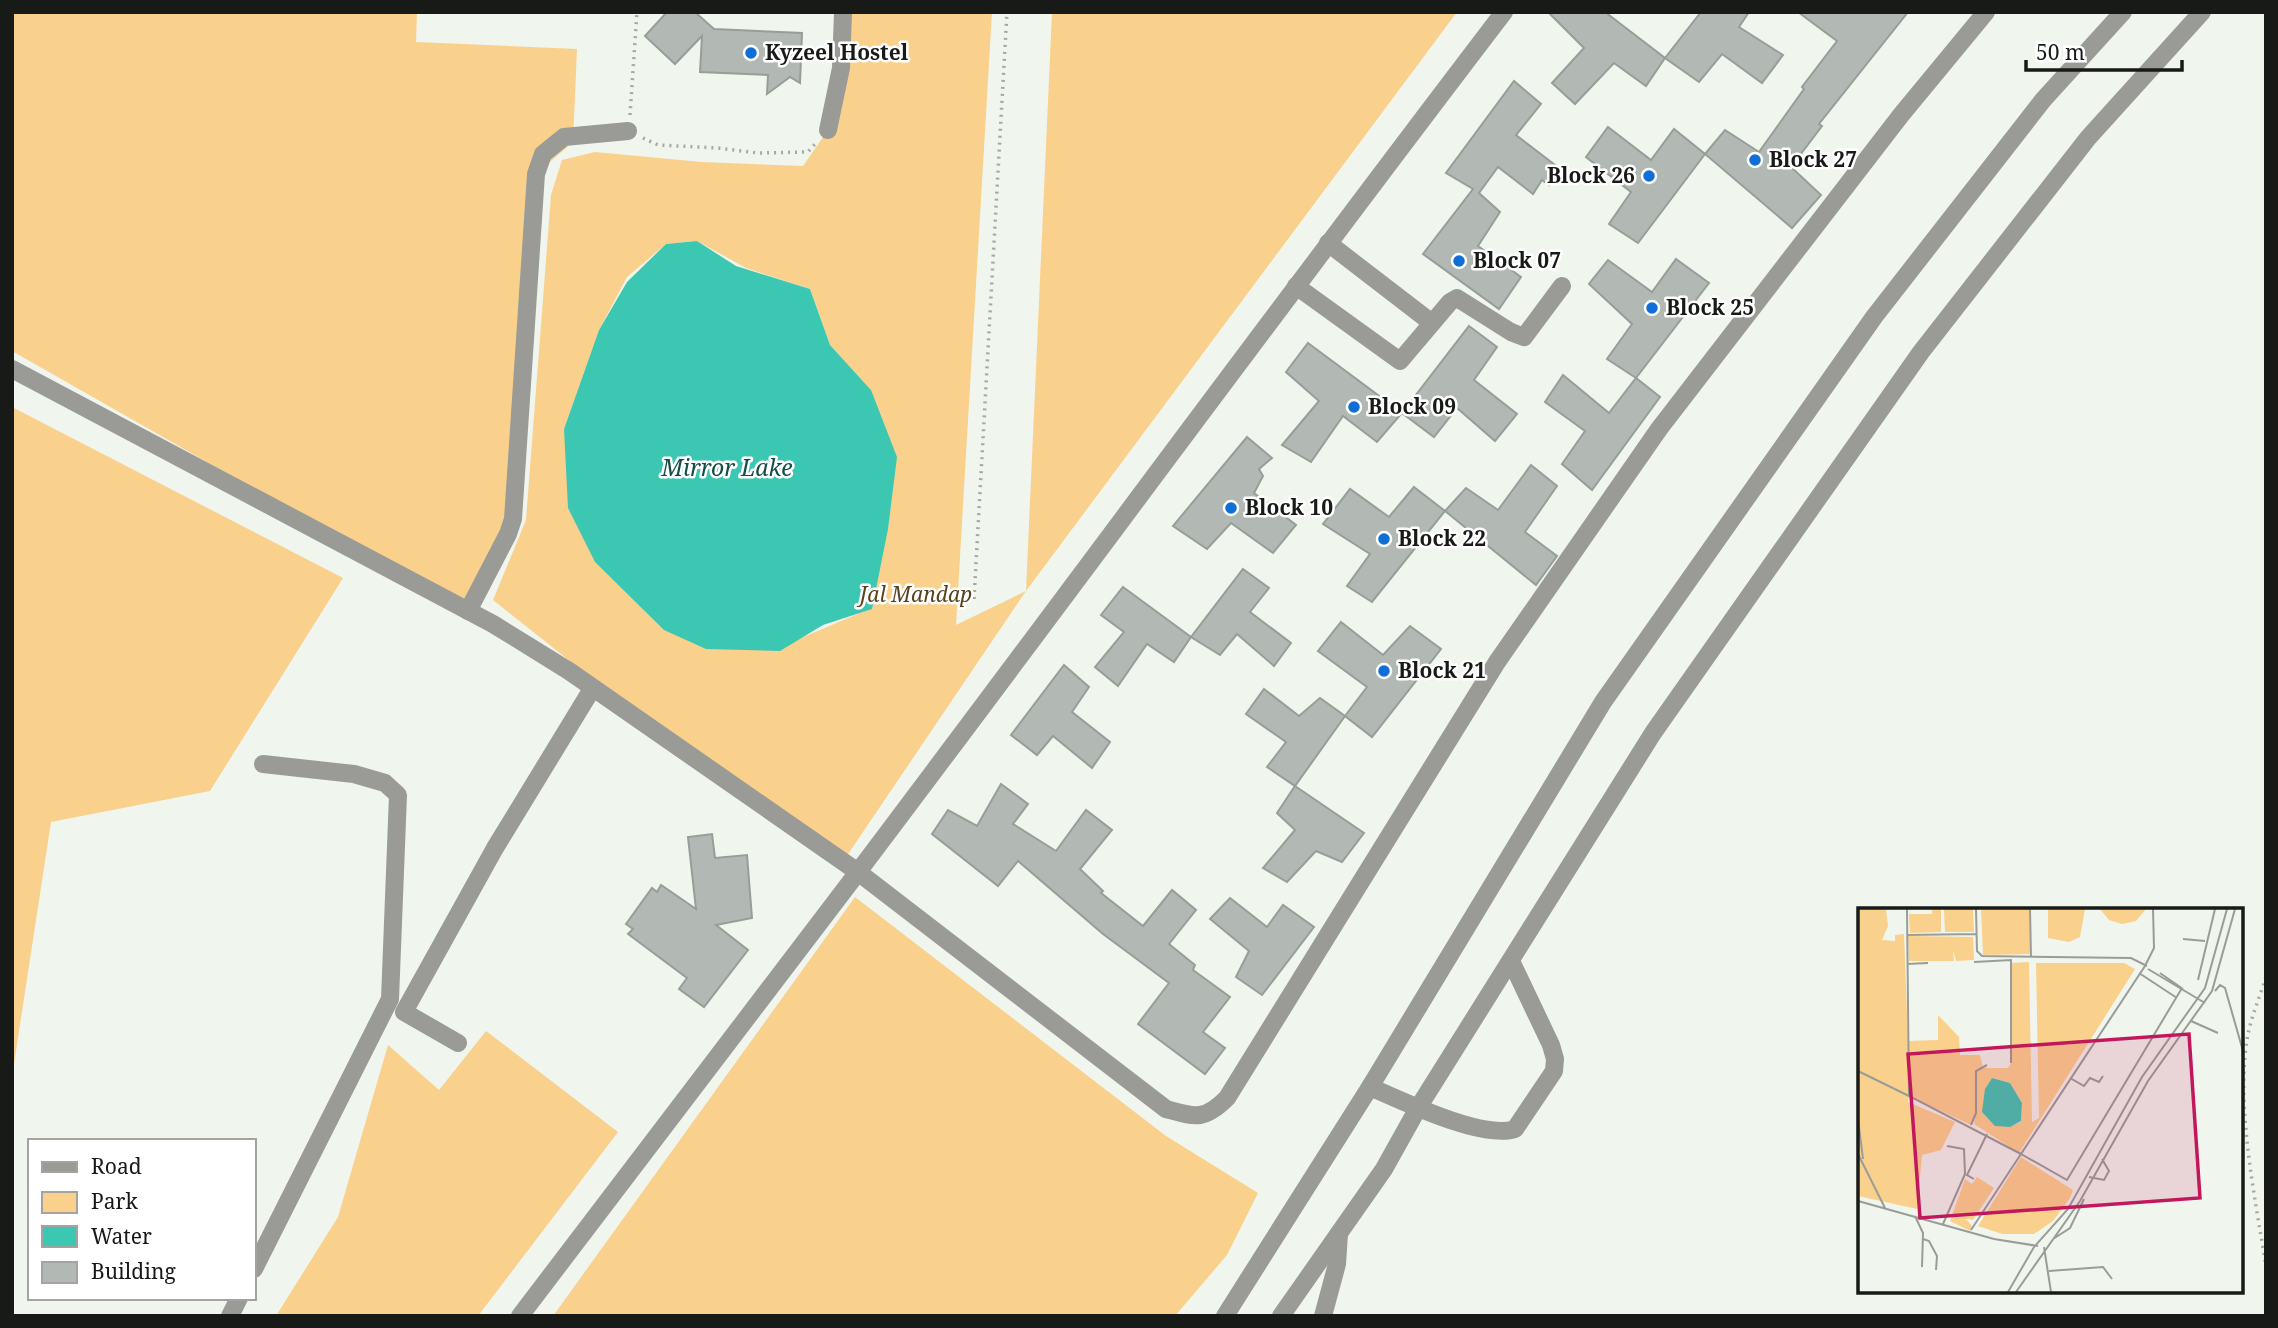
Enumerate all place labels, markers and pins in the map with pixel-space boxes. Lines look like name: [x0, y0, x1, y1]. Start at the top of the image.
place label: Kyzeel Hostel: [765, 38, 909, 66]
marker: Kyzeel Hostel: [743, 45, 759, 61]
place label: Block 27: [1769, 145, 1857, 173]
marker: Block 27: [1747, 152, 1763, 168]
place label: Block 26: [1547, 161, 1635, 189]
marker: Block 26: [1641, 168, 1657, 184]
place label: Block 07: [1473, 246, 1561, 274]
marker: Block 07: [1451, 253, 1467, 269]
place label: Block 25: [1666, 293, 1754, 321]
marker: Block 25: [1644, 300, 1660, 316]
place label: Block 09: [1368, 392, 1456, 420]
marker: Block 09: [1346, 399, 1362, 415]
place label: Block 10: [1245, 493, 1333, 521]
marker: Block 10: [1223, 500, 1239, 516]
place label: Block 22: [1398, 524, 1486, 552]
marker: Block 22: [1376, 531, 1392, 547]
place label: Block 21: [1398, 656, 1486, 684]
marker: Block 21: [1376, 663, 1392, 679]

